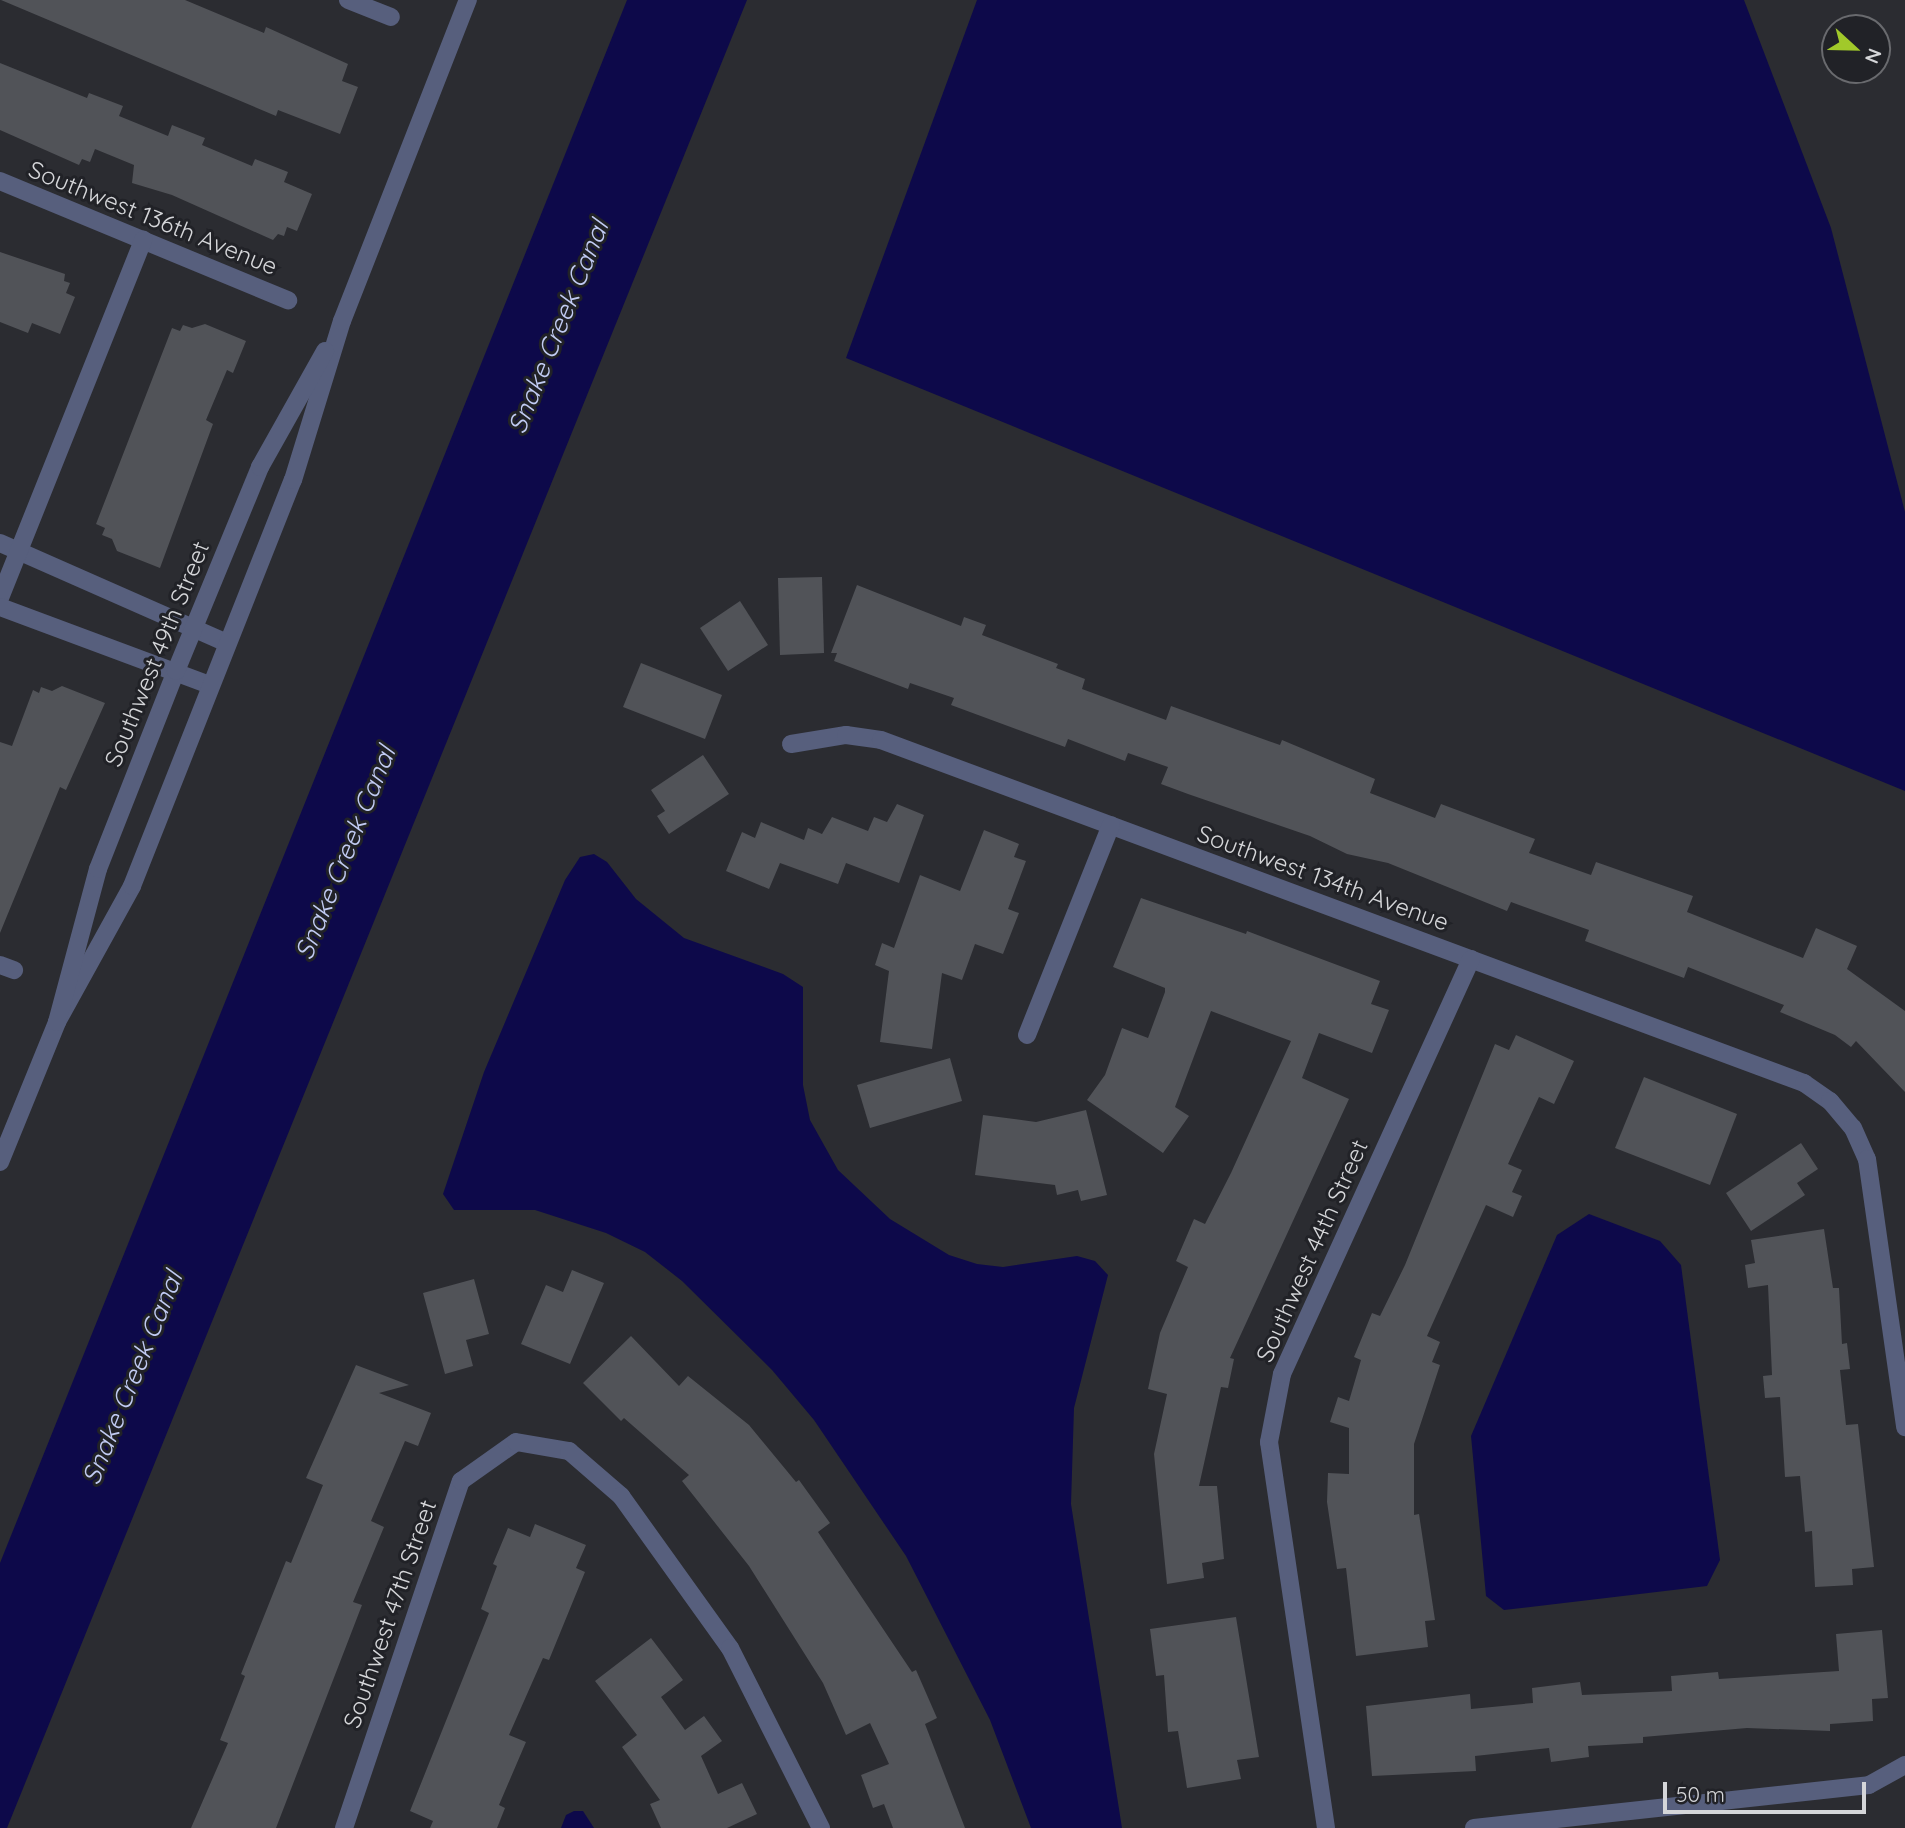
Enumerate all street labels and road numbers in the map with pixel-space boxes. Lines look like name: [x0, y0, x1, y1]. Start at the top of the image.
street label: Southwest 136th Avenue: [24, 155, 282, 281]
street label: Southwest 49th Street: [99, 537, 215, 771]
street label: Southwest 134th Avenue: [1193, 819, 1453, 937]
street label: Southwest 44th Street: [1250, 1135, 1374, 1367]
street label: Southwest 47th Street: [337, 1496, 443, 1732]

